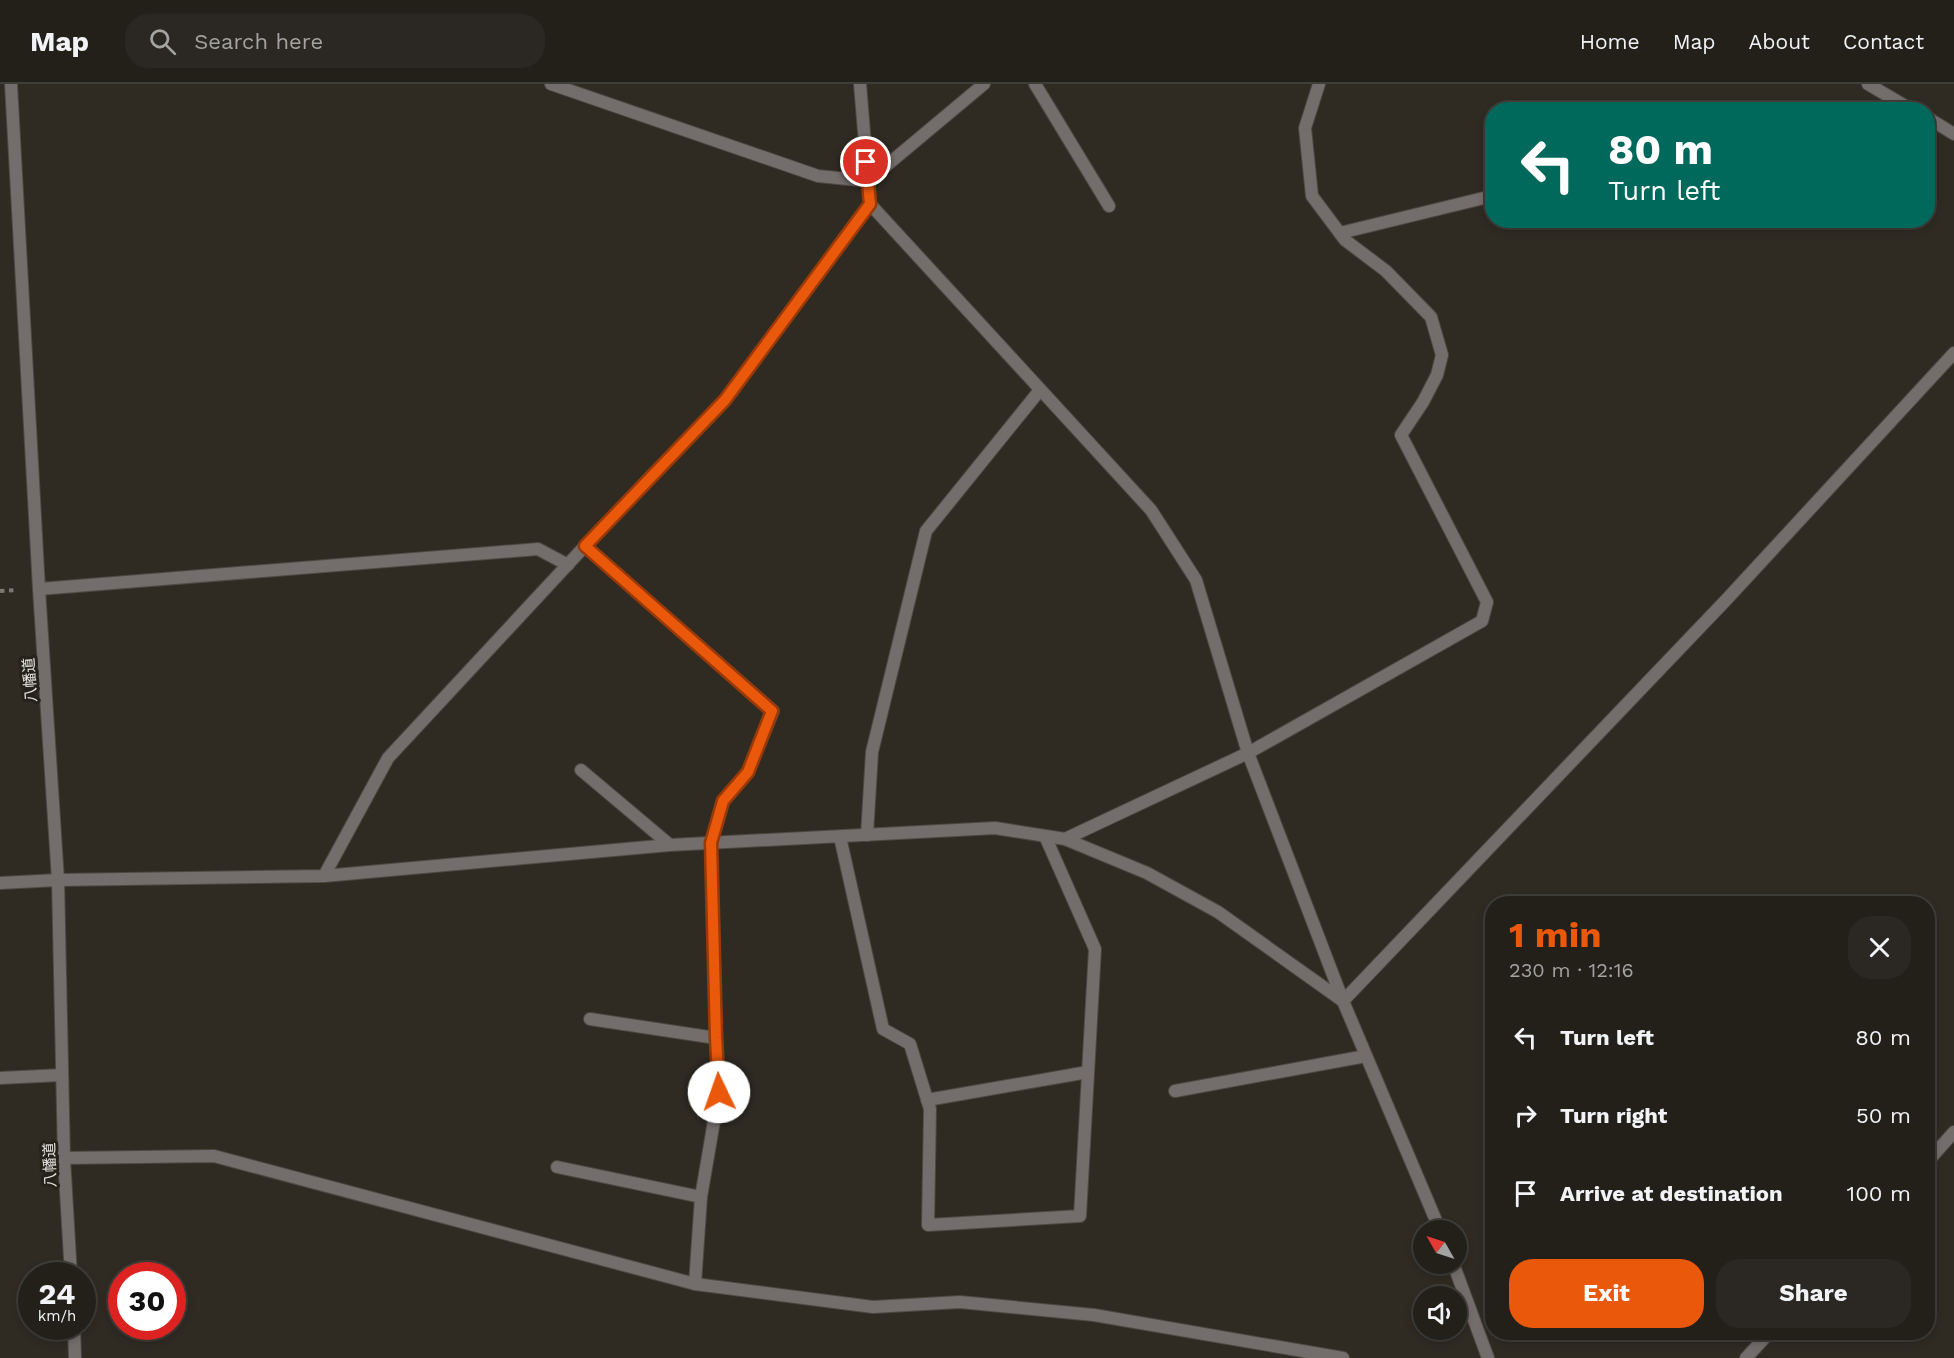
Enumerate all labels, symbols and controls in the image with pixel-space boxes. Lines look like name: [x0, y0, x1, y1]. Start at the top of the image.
search box: [125, 14, 545, 68]
text: Map: [30, 25, 89, 58]
icon: search: [146, 25, 179, 58]
text: Search here: [194, 29, 323, 54]
text: Home: [1580, 29, 1640, 54]
text: Map: [1673, 29, 1716, 54]
text: About: [1749, 29, 1810, 54]
text: Contact: [1843, 29, 1924, 54]
text: 80 m: [1608, 125, 1713, 174]
icon: left: [1509, 126, 1587, 204]
pin: [840, 136, 891, 187]
icon: arrive: [849, 145, 882, 178]
text: Turn left: [1608, 175, 1720, 207]
street label: 八幡道: [19, 657, 41, 703]
text: 1 min: [1509, 914, 1601, 956]
button: close: [1848, 916, 1911, 979]
text: 230 m · 12:16: [1509, 958, 1634, 982]
icon: left: [1509, 1021, 1542, 1054]
text: Turn left: [1560, 1025, 1654, 1050]
text: 80 m: [1855, 1025, 1911, 1050]
position arrow: [687, 1060, 751, 1124]
icon: right: [1509, 1099, 1542, 1132]
text: Turn right: [1560, 1103, 1667, 1128]
text: 50 m: [1856, 1103, 1911, 1128]
street label: 八幡道: [40, 1142, 60, 1188]
icon: arrive: [1509, 1177, 1542, 1210]
text: Arrive at destination: [1560, 1181, 1783, 1206]
text: 100 m: [1847, 1181, 1911, 1206]
north arrow: [1413, 1220, 1467, 1274]
map controls: [1413, 1220, 1467, 1340]
button: Exit: [1509, 1259, 1704, 1328]
button: Share: [1716, 1259, 1911, 1328]
speed limit sign: 30: [108, 1262, 186, 1340]
text: 24: [39, 1276, 75, 1311]
button: sound: [1413, 1286, 1467, 1340]
text: km/h: [38, 1307, 76, 1325]

